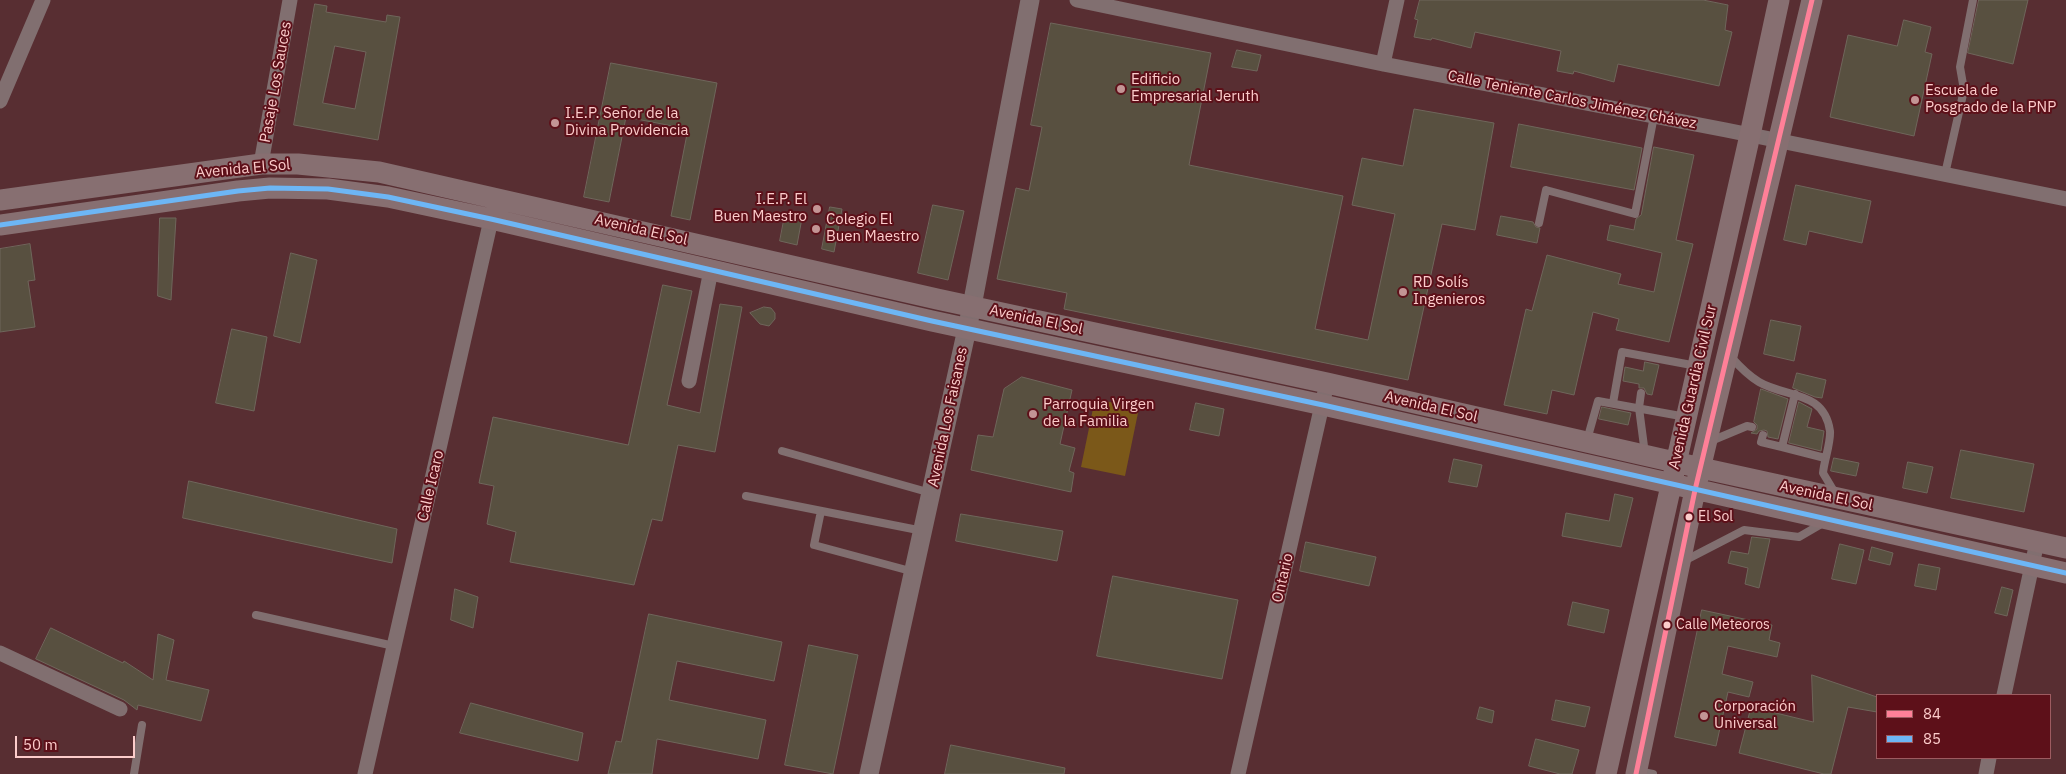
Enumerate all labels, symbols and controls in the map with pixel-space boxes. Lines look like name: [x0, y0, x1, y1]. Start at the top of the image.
street label: Pasaje Los Sauces: [256, 20, 296, 144]
street label: Calle Teniente Carlos Jiménez Chávez: [1446, 67, 1698, 133]
place label: Edificio Empresarial Jeruth: [1131, 71, 1259, 106]
place label: Escuela de Posgrado de la PNP: [1925, 82, 2056, 117]
marker: Edificio Empresarial Jeruth: [1115, 83, 1127, 95]
marker: Escuela de Posgrado de la PNP: [1909, 94, 1921, 106]
place label: I.E.P. Señor de la Divina Providencia: [565, 105, 689, 140]
marker: I.E.P. Señor de la Divina Providencia: [549, 117, 561, 129]
street label: Avenida El Sol: [195, 156, 291, 182]
place label: I.E.P. El Buen Maestro: [714, 191, 807, 226]
marker: I.E.P. El Buen Maestro: [811, 203, 823, 215]
street label: Avenida El Sol: [593, 211, 689, 249]
place label: Colegio El Buen Maestro: [826, 211, 919, 246]
marker: Colegio El Buen Maestro: [810, 223, 822, 235]
place label: RD Solís Ingenieros: [1413, 274, 1485, 309]
marker: RD Solís Ingenieros: [1397, 286, 1409, 298]
street label: Avenida El Sol: [988, 301, 1084, 339]
street label: Avenida Guardia Civil Sur: [1665, 303, 1721, 471]
street label: Avenida Los Faisanes: [924, 345, 972, 489]
street label: Avenida El Sol: [1383, 388, 1479, 426]
place label: Parroquia Virgen de la Familia: [1043, 396, 1154, 431]
marker: Parroquia Virgen de la Familia: [1027, 408, 1039, 420]
street label: Calle Icaro: [414, 449, 448, 523]
street label: Avenida El Sol: [1778, 477, 1874, 515]
place label: El Sol: [1698, 509, 1733, 525]
marker: El Sol: [1684, 512, 1694, 522]
street label: Ontario: [1269, 552, 1297, 604]
place label: Calle Meteoros: [1676, 617, 1770, 633]
marker: Calle Meteoros: [1662, 620, 1672, 630]
legend: [1876, 694, 2051, 759]
place label: Corporación Universal: [1714, 698, 1796, 733]
text: 84: [1923, 704, 1941, 723]
marker: Corporación Universal: [1698, 710, 1710, 722]
scale bar: [18, 726, 138, 758]
text: 85: [1923, 729, 1941, 748]
text: 50 m: [23, 735, 58, 754]

